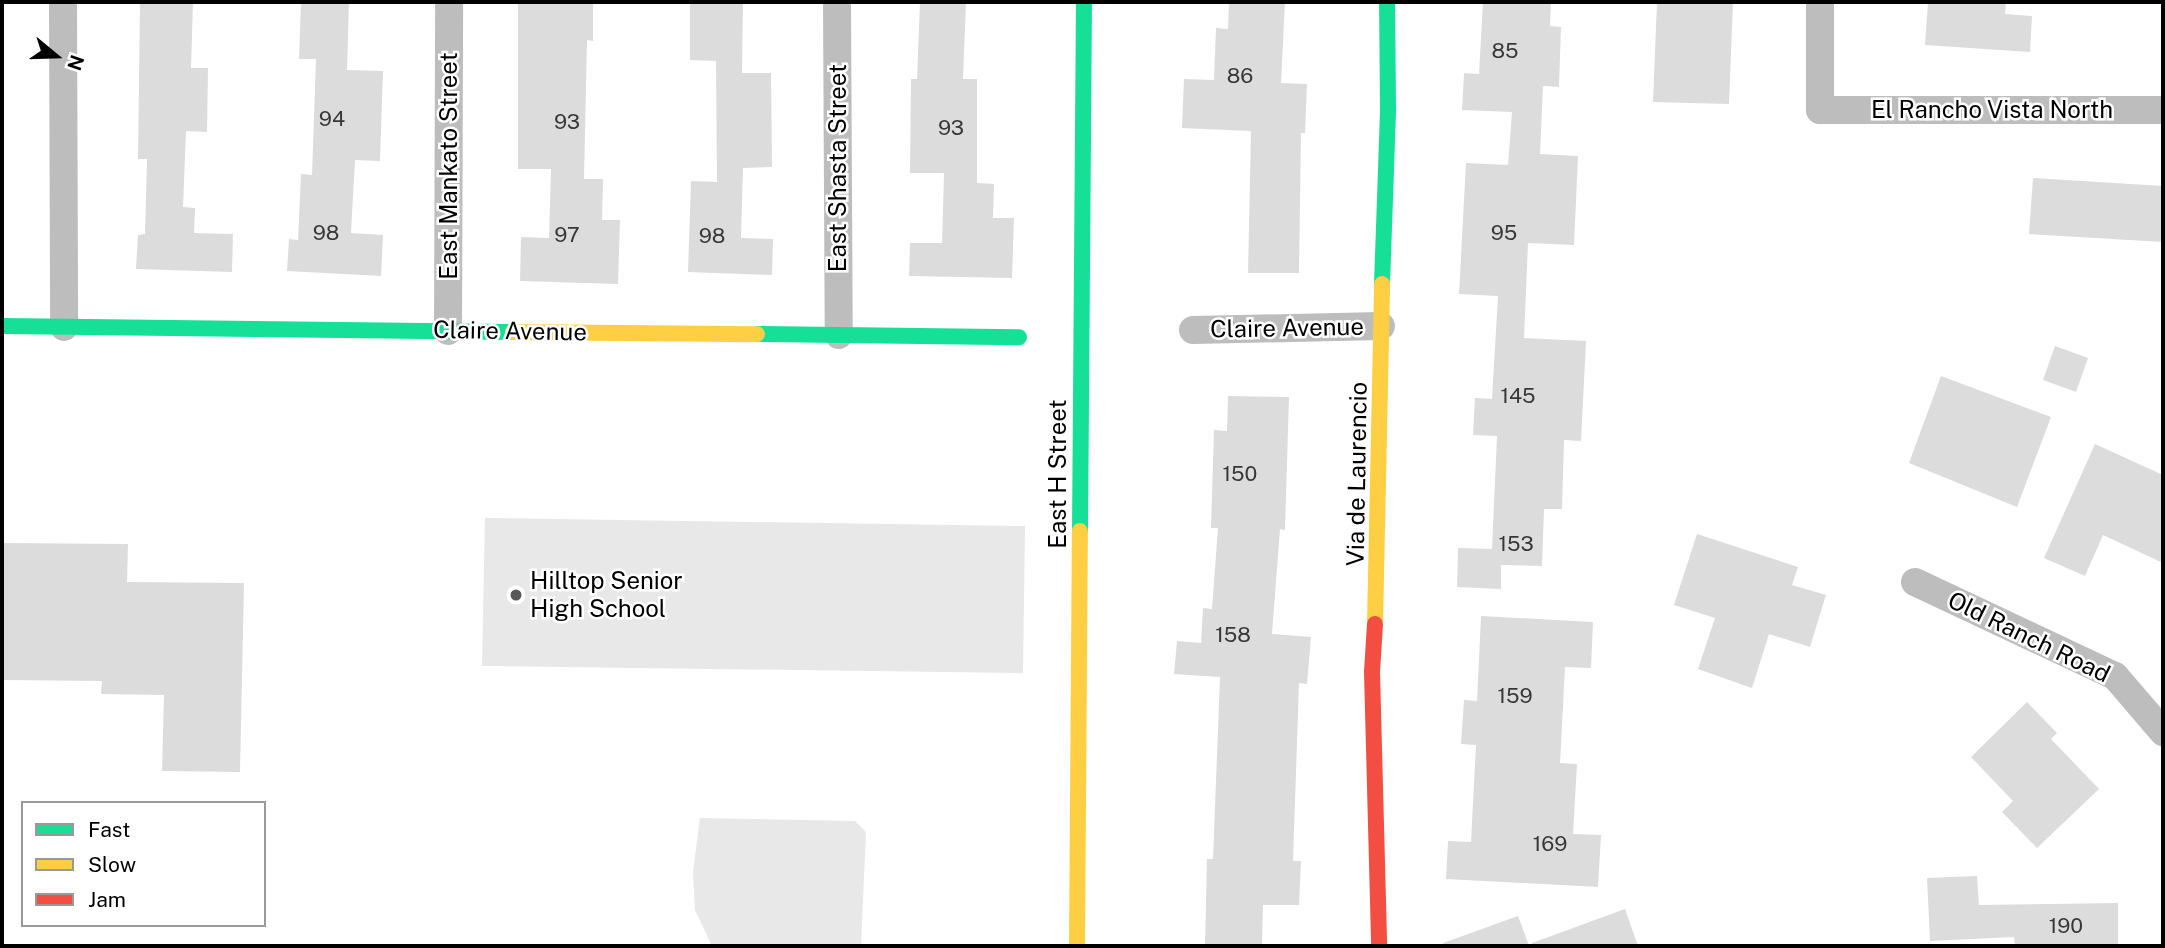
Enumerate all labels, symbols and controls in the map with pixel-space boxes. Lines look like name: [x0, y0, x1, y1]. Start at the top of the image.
north arrow: [21, 21, 91, 91]
house number: 85: [1491, 38, 1519, 64]
text: N: [63, 52, 89, 73]
street label: East Mankato Street: [435, 52, 463, 280]
house number: 86: [1227, 63, 1253, 89]
street label: East Shasta Street: [824, 64, 852, 272]
street label: El Rancho Vista North: [1871, 96, 2113, 124]
house number: 94: [319, 106, 345, 132]
house number: 93: [554, 109, 580, 135]
house number: 93: [938, 115, 964, 141]
house number: 98: [313, 220, 339, 246]
house number: 95: [1491, 220, 1517, 246]
house number: 97: [554, 222, 580, 248]
house number: 98: [699, 223, 725, 249]
street label: Claire Avenue: [1210, 312, 1364, 344]
street label: Claire Avenue: [433, 315, 587, 347]
street label: Via de Laurencio: [1341, 381, 1373, 567]
house number: 145: [1500, 383, 1536, 409]
street label: East H Street: [1044, 399, 1072, 549]
house number: 150: [1223, 461, 1257, 487]
house number: 153: [1498, 531, 1534, 557]
place label: Hilltop Senior High School: [530, 567, 683, 623]
street label: Old Ranch Road: [1943, 585, 2115, 689]
marker: Hilltop Senior High School: [508, 587, 524, 603]
house number: 158: [1215, 622, 1251, 648]
house number: 159: [1497, 683, 1533, 709]
legend: [21, 801, 266, 927]
text: Fast: [88, 817, 130, 842]
house number: 169: [1533, 831, 1567, 857]
text: Slow: [88, 852, 136, 877]
text: Jam: [88, 887, 126, 912]
house number: 190: [2049, 913, 2083, 939]

